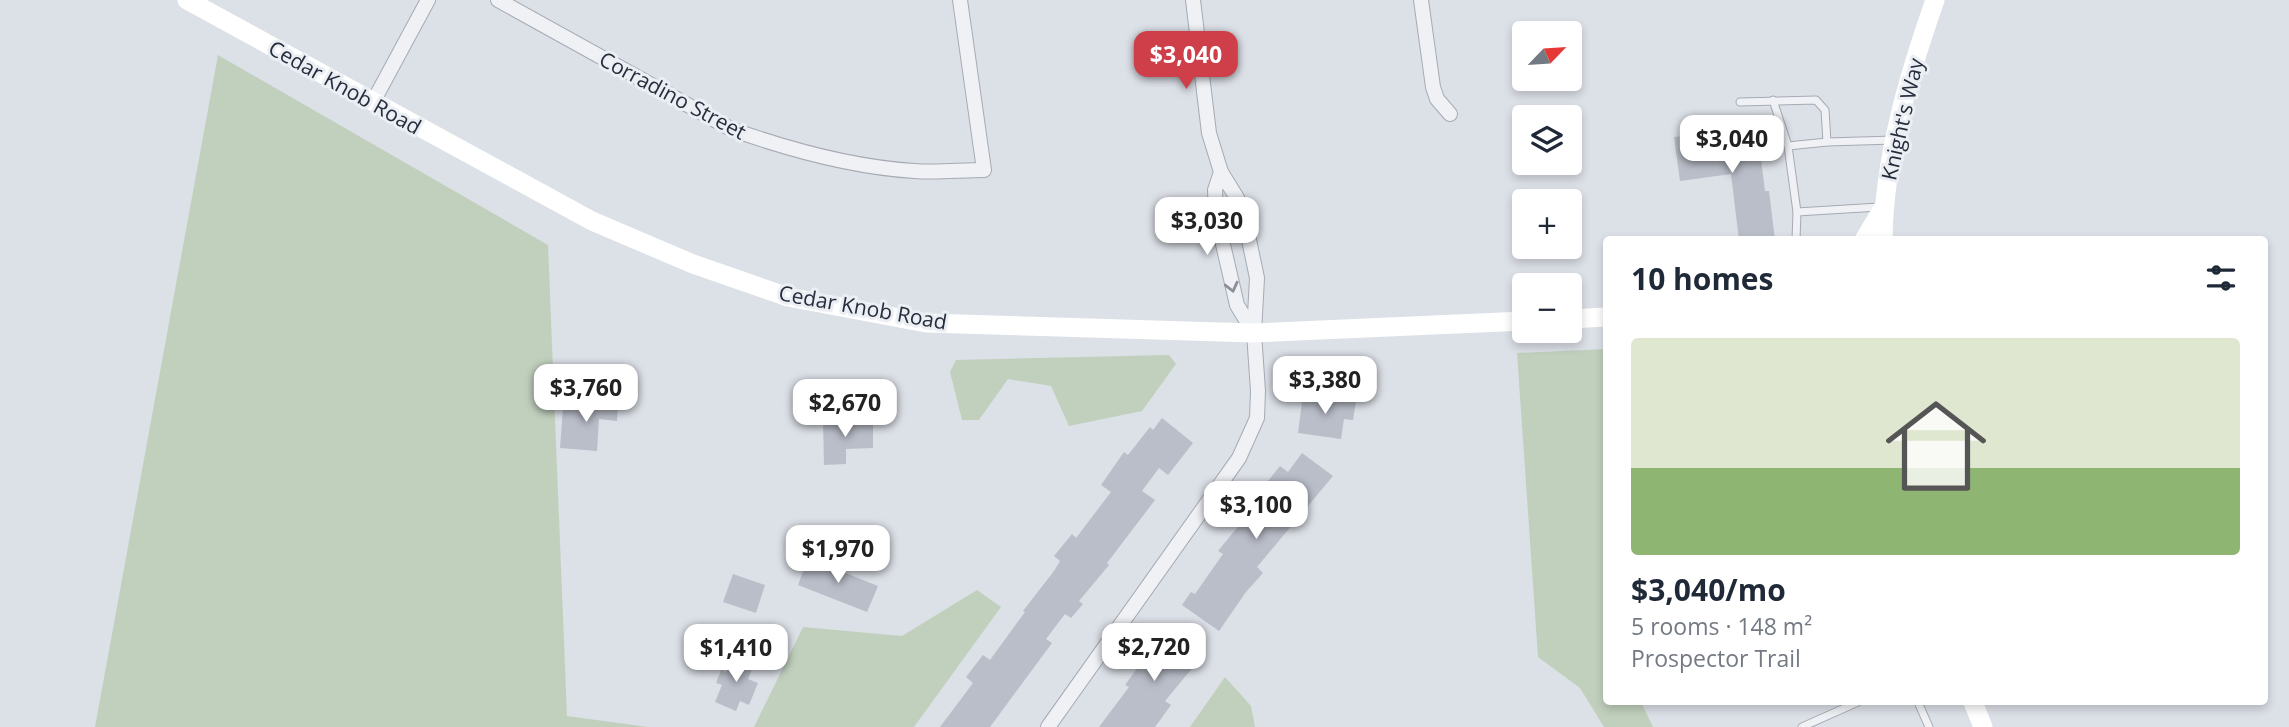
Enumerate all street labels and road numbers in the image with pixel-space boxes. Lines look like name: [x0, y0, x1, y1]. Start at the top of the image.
street label: Cedar Knob Road: [264, 33, 426, 141]
street label: Corradino Street: [595, 45, 751, 145]
street label: Knight's Way: [1874, 55, 1930, 183]
street label: Cedar Knob Road: [777, 278, 949, 336]

